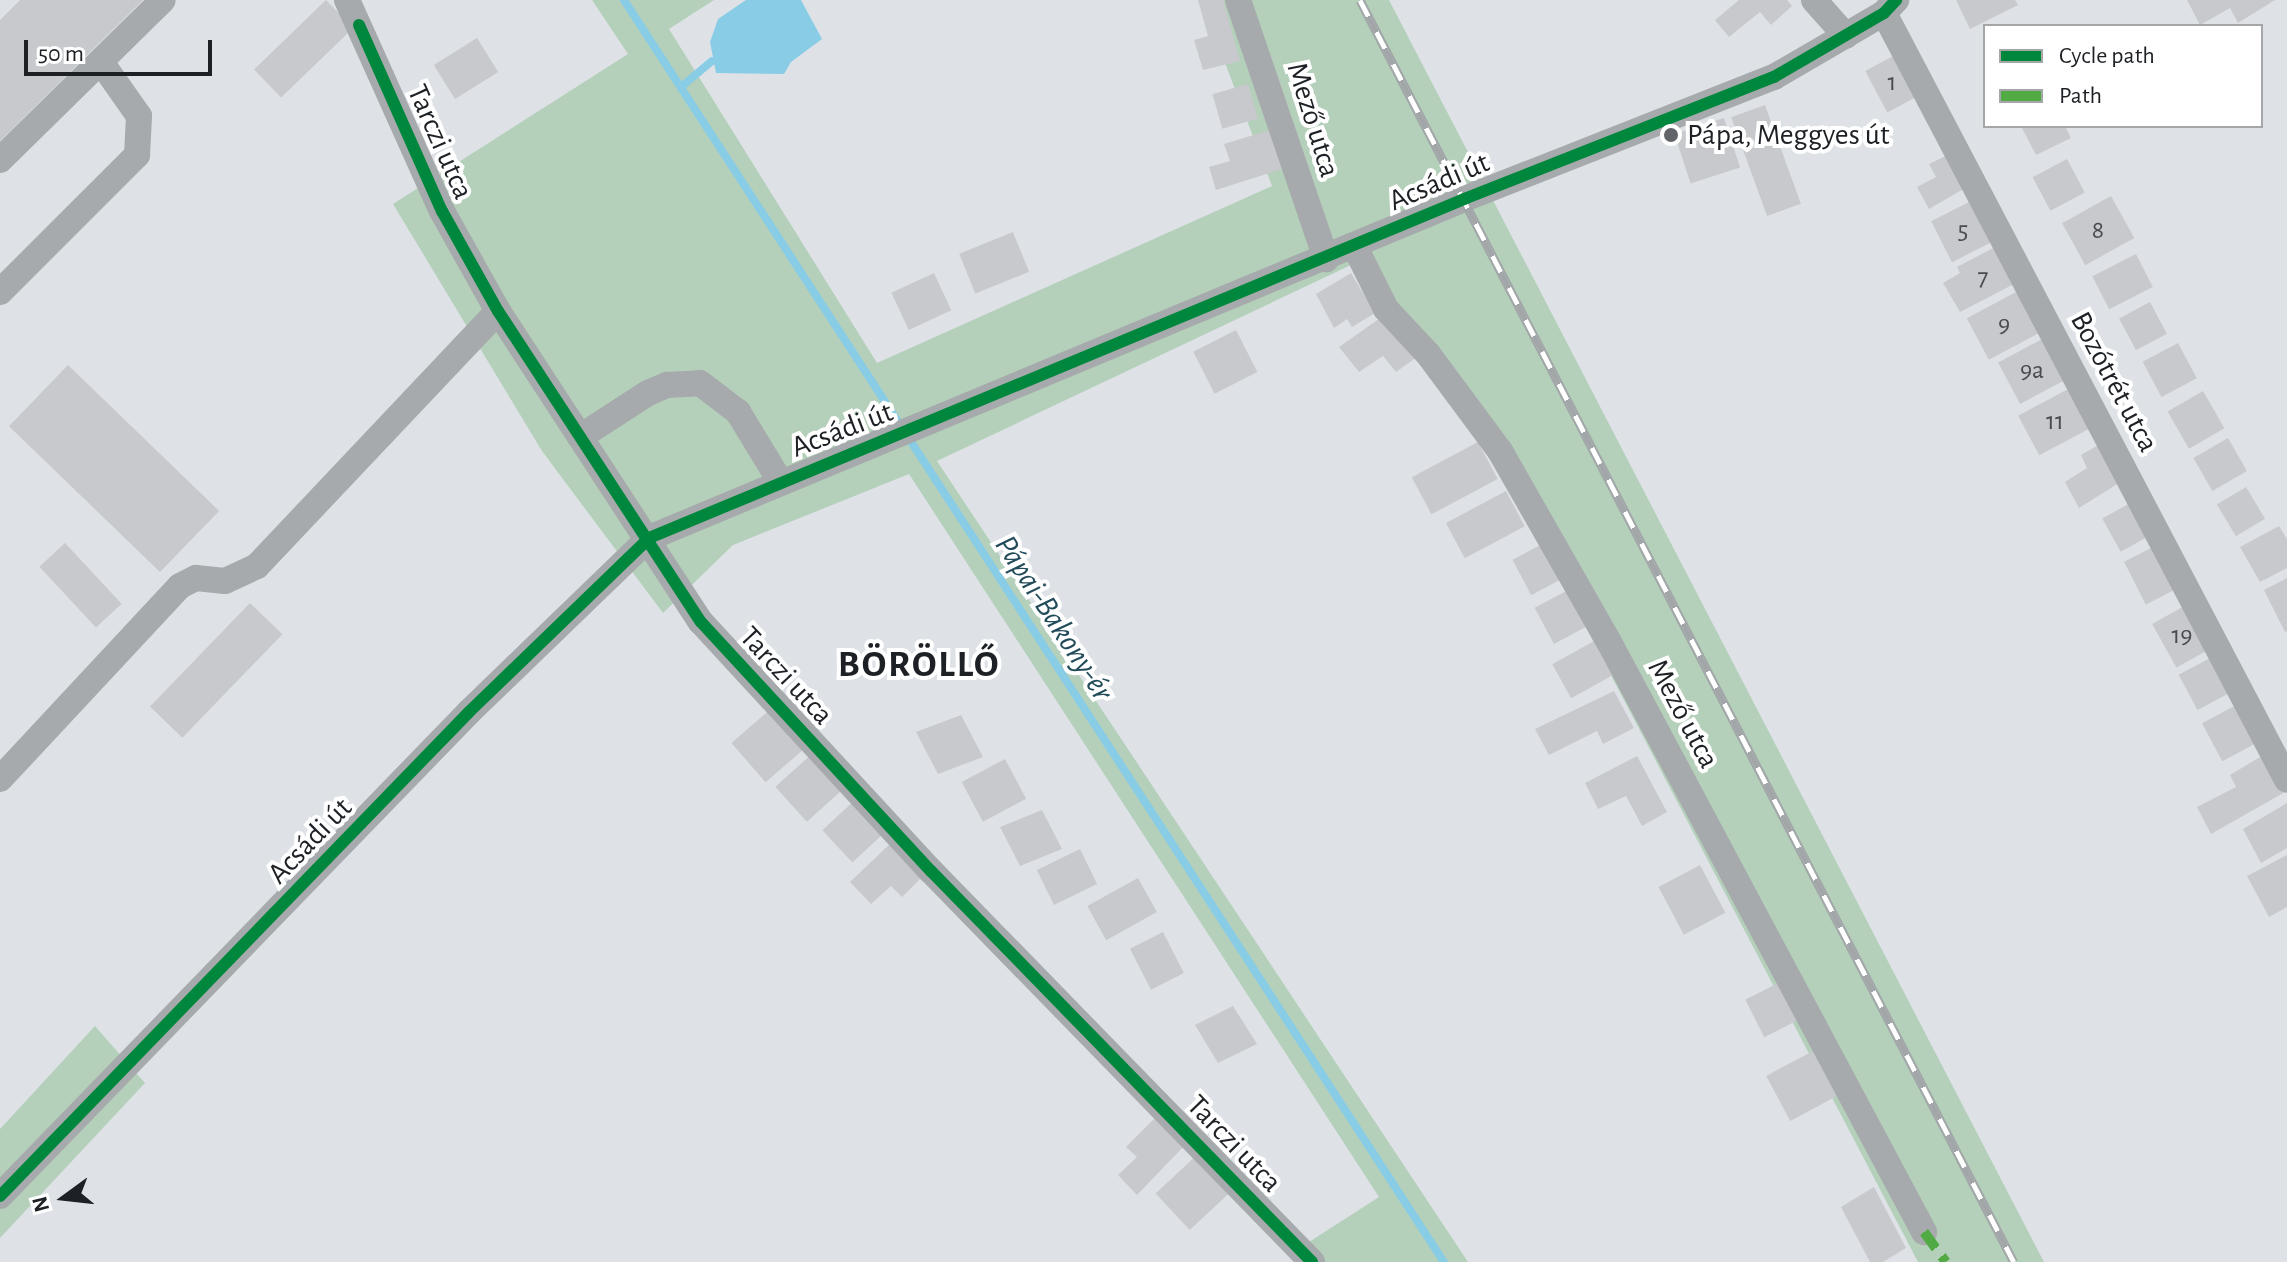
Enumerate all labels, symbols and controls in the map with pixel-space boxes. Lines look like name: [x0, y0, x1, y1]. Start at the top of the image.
scale bar: [28, 24, 216, 74]
legend: [1983, 24, 2263, 128]
text: 50 m: [38, 42, 84, 66]
text: Cycle path: [2059, 44, 2155, 68]
street label: Mező utca: [1279, 58, 1347, 182]
house number: 1: [1888, 67, 1896, 99]
street label: Tarczi utca: [399, 79, 481, 205]
text: Path: [2059, 84, 2102, 108]
place label: Pápa, Meggyes út: [1687, 117, 1890, 153]
marker: Pápa, Meggyes út: [1662, 126, 1680, 144]
street label: Acsádi út: [1383, 145, 1495, 219]
house number: 5: [1958, 215, 1968, 247]
house number: 8: [2092, 215, 2104, 247]
house number: 7: [1978, 262, 1988, 294]
street label: Bozótrét utca: [2062, 306, 2166, 458]
house number: 9: [1998, 309, 2010, 341]
house number: 9a: [2020, 355, 2044, 387]
street label: Acsádi út: [786, 394, 898, 466]
house number: 11: [2046, 406, 2064, 438]
water label: Pápai-Bakony-ér: [986, 528, 1122, 708]
street label: Tarczi utca: [731, 619, 841, 733]
house number: 19: [2171, 620, 2193, 652]
district label: BÖRÖLLŐ: [838, 643, 1000, 689]
street label: Mező utca: [1639, 653, 1727, 775]
street label: Acsádi út: [260, 790, 360, 892]
street label: Tarczi utca: [1179, 1088, 1289, 1200]
north arrow: [24, 1158, 104, 1238]
text: N: [28, 1194, 53, 1214]

